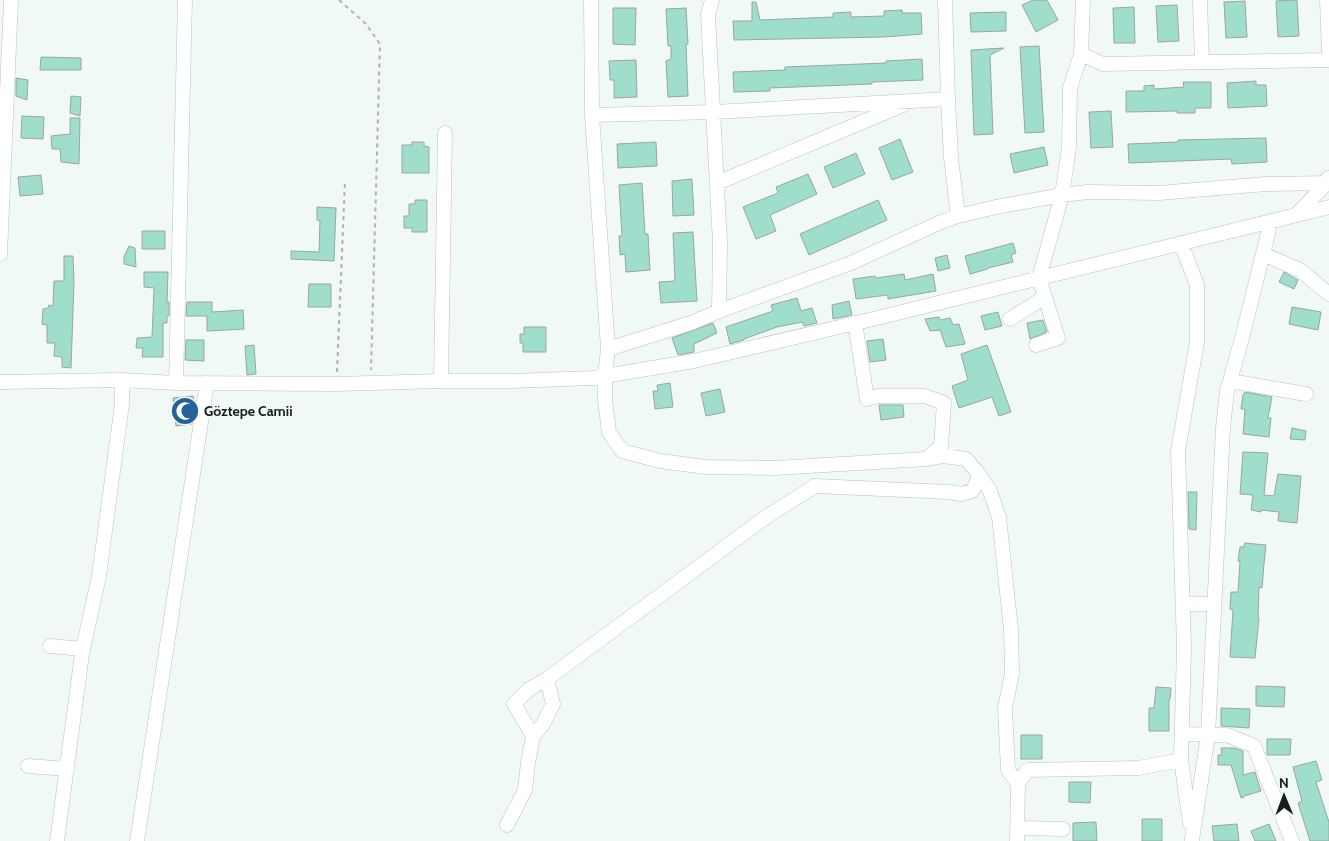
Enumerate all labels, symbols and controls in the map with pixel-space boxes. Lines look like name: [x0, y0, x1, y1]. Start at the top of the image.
mosque icon: Göztepe Camii: [170, 396, 200, 426]
place label: Göztepe Camii: [204, 402, 293, 420]
north arrow: [1259, 771, 1309, 821]
text: N: [1279, 774, 1289, 792]

